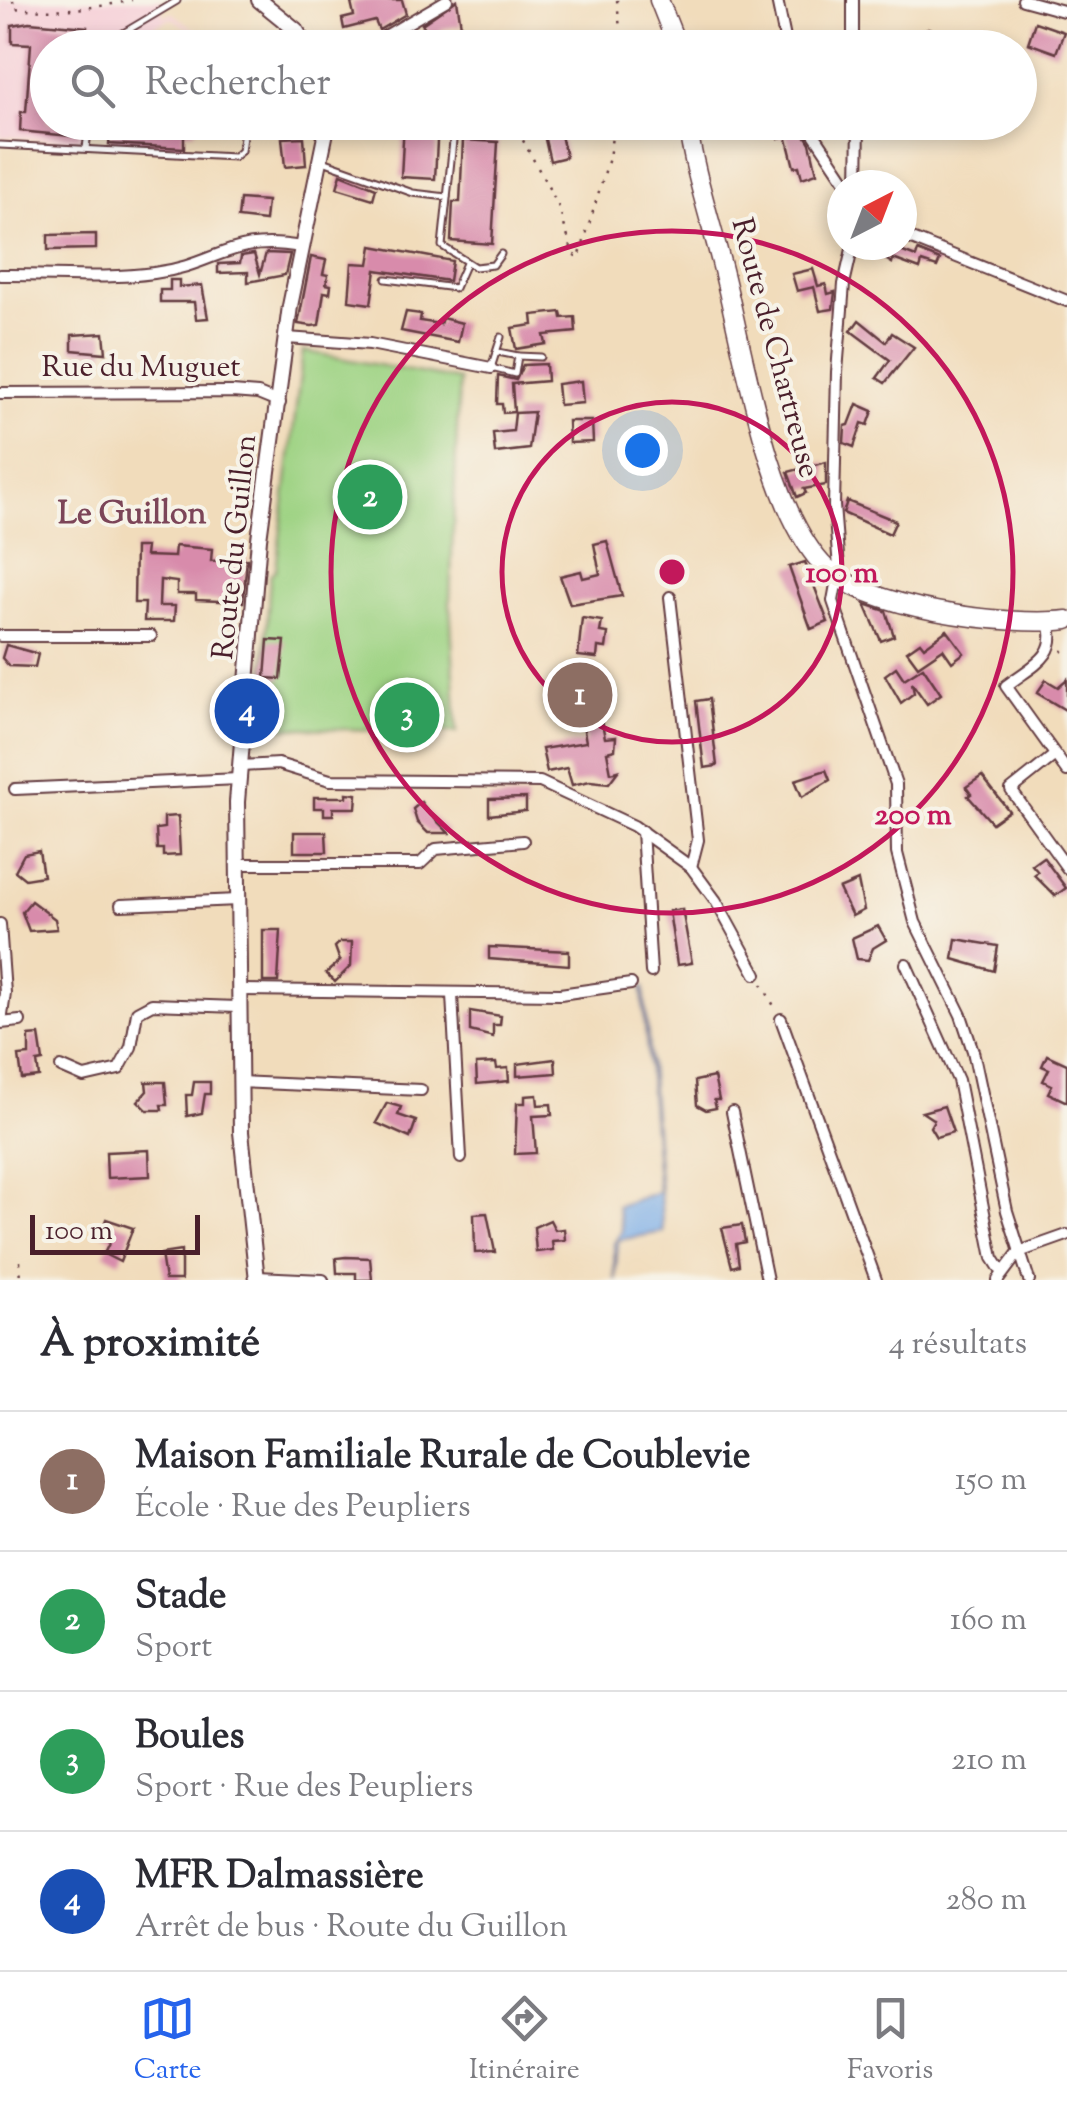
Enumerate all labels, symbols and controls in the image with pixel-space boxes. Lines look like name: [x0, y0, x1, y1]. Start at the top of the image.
search box: [30, 30, 1037, 140]
icon: search: [65, 58, 120, 113]
text: Rechercher: [145, 58, 331, 112]
north arrow: [827, 170, 917, 260]
street label: Route de Chartreuse: [719, 213, 829, 483]
street label: Rue du Muguet: [41, 347, 241, 390]
your location: [617, 425, 668, 476]
street label: Route du Guillon: [203, 432, 269, 662]
pin: 2: [338, 460, 402, 534]
district label: Le Guillon: [58, 492, 206, 538]
text: 100 m: [806, 553, 879, 596]
centre of rings: [654, 554, 690, 590]
pin: 1: [548, 658, 612, 732]
pin: 4: [214, 674, 280, 748]
pin: 3: [374, 678, 440, 752]
text: 200 m: [875, 795, 952, 838]
scale bar: [30, 1210, 200, 1254]
text: 100 m: [45, 1212, 113, 1252]
text: À proximité: [40, 1315, 260, 1375]
text: 4 résultats: [889, 1322, 1027, 1368]
text: Maison Familiale Rurale de Coublevie: [135, 1431, 750, 1485]
text: 1: [67, 1458, 78, 1504]
text: 150 m: [955, 1458, 1027, 1504]
text: École · Rue des Peupliers: [135, 1485, 471, 1531]
text: Stade: [135, 1571, 226, 1625]
text: 2: [65, 1598, 80, 1644]
text: 160 m: [950, 1598, 1027, 1644]
text: Sport: [135, 1625, 212, 1671]
text: Boules: [135, 1711, 244, 1765]
text: 3: [66, 1738, 79, 1784]
text: 210 m: [951, 1738, 1027, 1784]
text: Sport · Rue des Peupliers: [135, 1765, 473, 1811]
text: MFR Dalmassière: [135, 1851, 424, 1905]
text: 4: [64, 1878, 81, 1924]
text: 280 m: [946, 1878, 1027, 1924]
text: Arrêt de bus · Route du Guillon: [135, 1905, 568, 1951]
tab: Carte: [134, 1991, 202, 2091]
tab: Itinéraire: [469, 1991, 580, 2091]
tab: Favoris: [847, 1991, 933, 2091]

